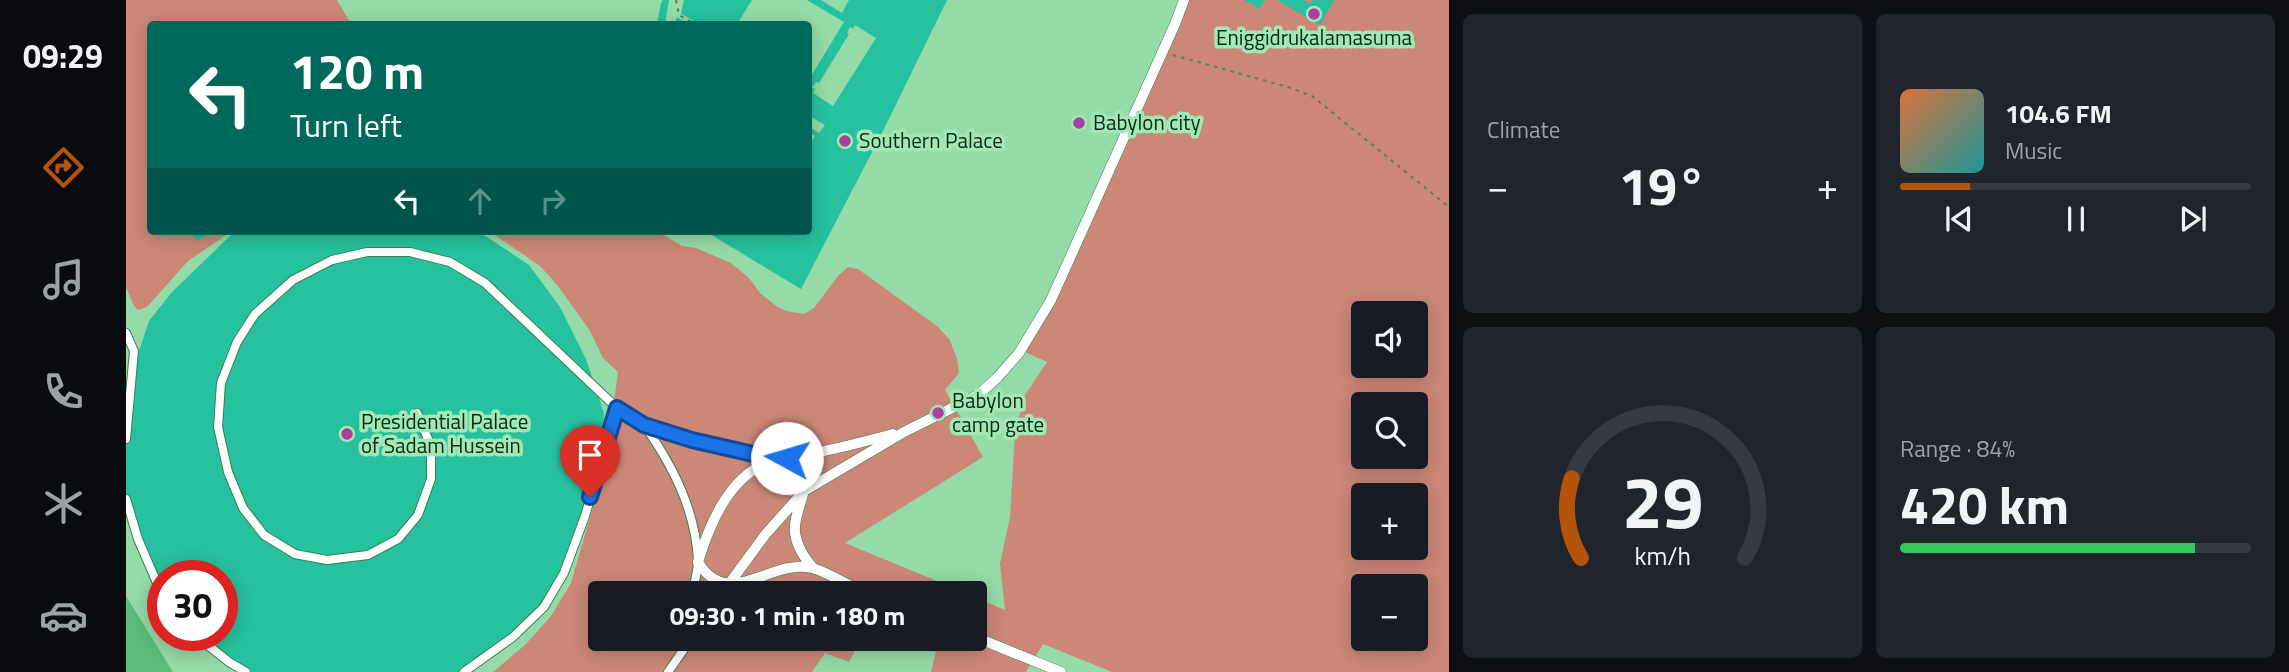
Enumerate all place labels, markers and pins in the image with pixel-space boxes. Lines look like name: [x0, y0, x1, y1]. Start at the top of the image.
marker: Eniggidrukalamasuma: [1306, 6, 1322, 22]
place label: Eniggidrukalamasuma: [1216, 21, 1413, 53]
place label: Babylon city: [1093, 106, 1201, 138]
marker: Babylon city: [1071, 115, 1087, 131]
place label: Southern Palace: [859, 124, 1003, 156]
marker: Southern Palace: [837, 133, 853, 149]
place label: Babylon camp gate: [952, 384, 1044, 440]
place label: Presidential Palace of Sadam Hussein: [361, 405, 528, 461]
marker: Babylon camp gate: [930, 405, 946, 421]
pin: [560, 425, 620, 497]
marker: Presidential Palace of Sadam Hussein: [339, 426, 355, 442]

